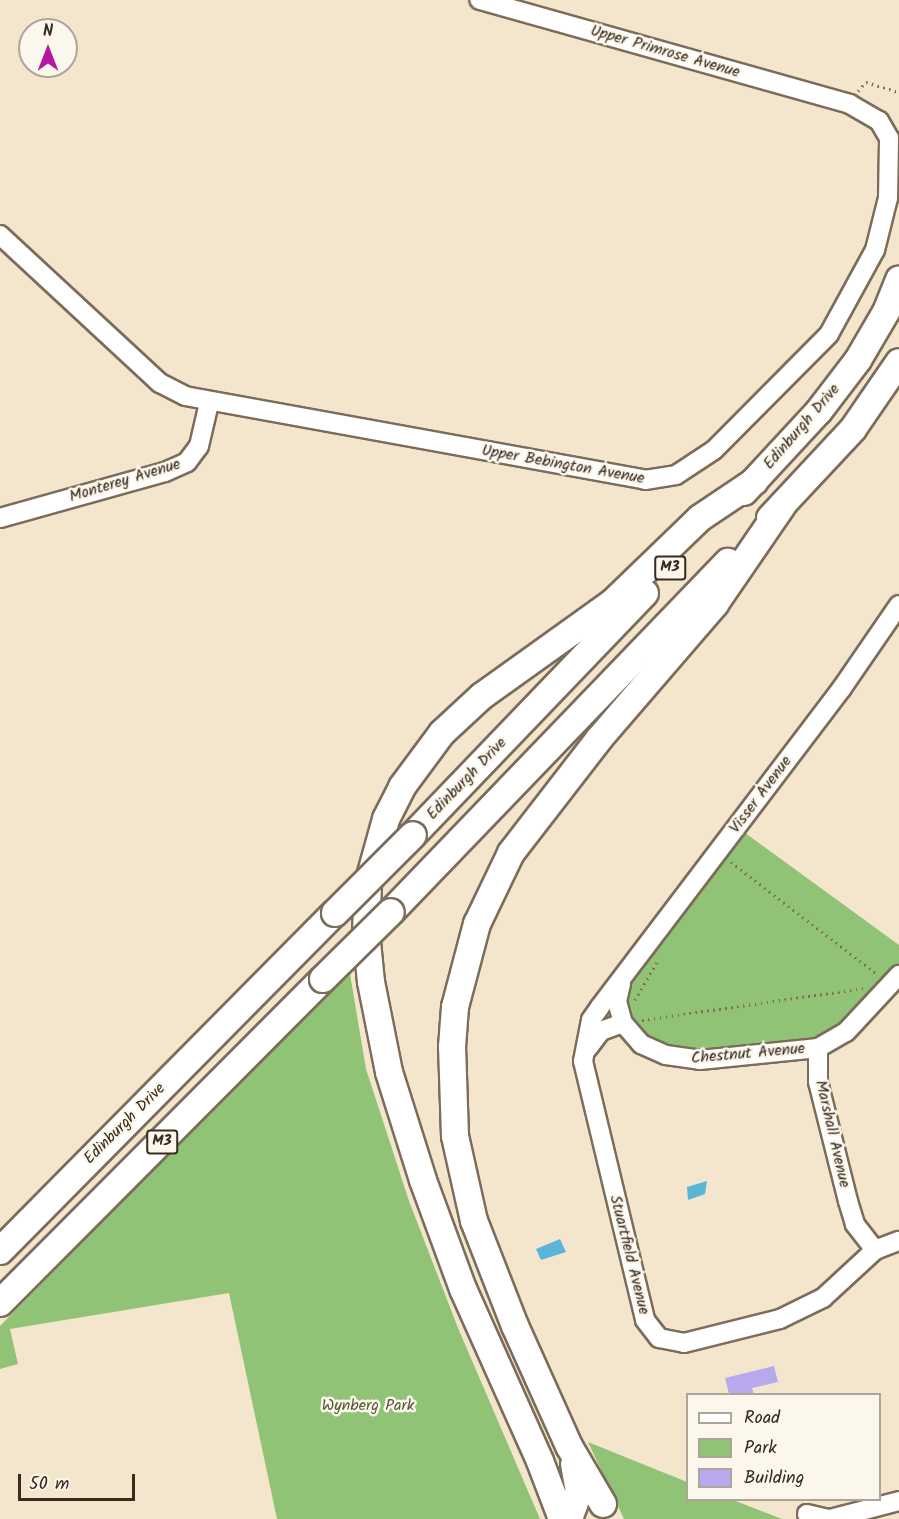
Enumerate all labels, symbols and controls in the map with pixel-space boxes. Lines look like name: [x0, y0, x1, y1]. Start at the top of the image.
north arrow: [18, 18, 78, 78]
text: N: [43, 19, 53, 44]
street label: Upper Primrose Avenue: [588, 21, 742, 83]
street label: Edinburgh Drive: [760, 380, 844, 474]
street label: Upper Bebington Avenue: [480, 441, 646, 489]
street label: Monterey Avenue: [67, 455, 183, 507]
road number: M3: [654, 556, 686, 580]
street label: Edinburgh Drive: [423, 734, 511, 824]
street label: Visser Avenue: [726, 752, 796, 838]
street label: Chestnut Avenue: [690, 1039, 806, 1069]
street label: Marshall Avenue: [810, 1078, 854, 1190]
street label: Edinburgh Drive: [80, 1079, 170, 1169]
road number: M3: [146, 1130, 178, 1154]
street label: Stuartfield Avenue: [605, 1193, 653, 1317]
legend: [686, 1393, 881, 1501]
park label: Wynberg Park: [322, 1396, 414, 1416]
text: Road: [744, 1404, 780, 1433]
text: Park: [744, 1434, 777, 1463]
scale bar: [21, 1462, 138, 1500]
text: Building: [744, 1464, 804, 1493]
text: 50 m: [29, 1470, 69, 1499]

